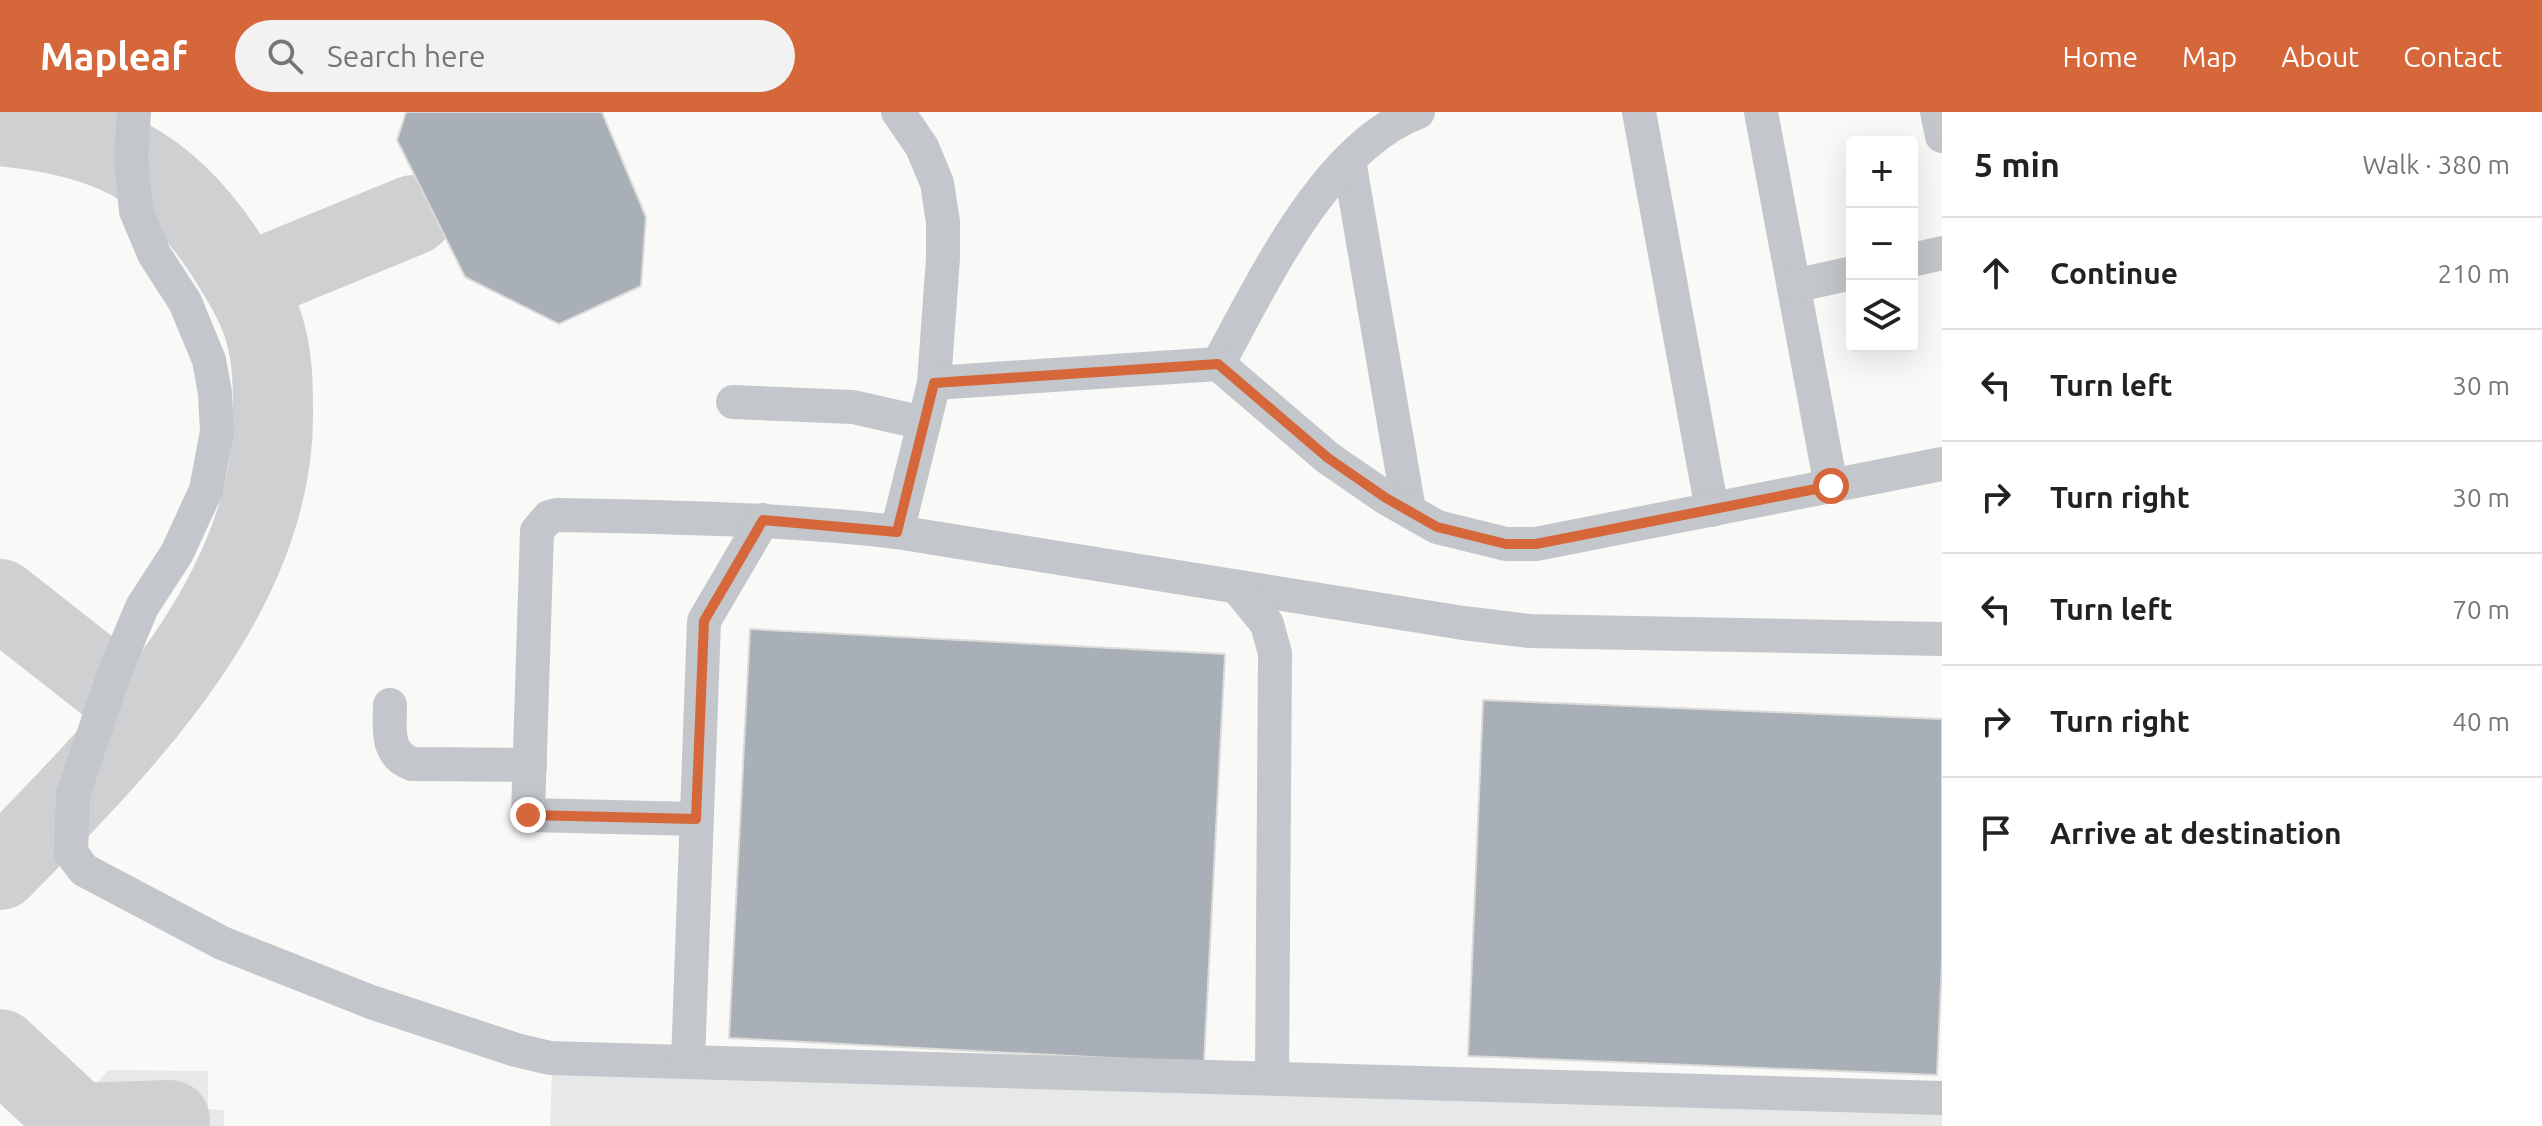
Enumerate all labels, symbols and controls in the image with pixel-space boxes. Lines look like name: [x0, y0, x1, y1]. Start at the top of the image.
search box: [235, 20, 795, 92]
icon: search: [263, 34, 307, 78]
text: Mapleaf: [40, 35, 187, 77]
text: Search here: [327, 39, 486, 73]
text: Home: [2063, 41, 2138, 72]
text: Map: [2182, 41, 2237, 72]
text: About: [2281, 41, 2359, 72]
text: Contact: [2403, 41, 2502, 72]
map controls: [1846, 136, 1918, 352]
button: +: [1846, 136, 1918, 208]
text: 5 min: [1974, 145, 2060, 183]
text: Walk · 380 m: [2362, 150, 2510, 179]
button: −: [1846, 208, 1918, 280]
icon: ahead: [1974, 251, 2018, 295]
text: Continue: [2050, 256, 2178, 290]
text: 210 m: [2438, 259, 2510, 288]
button: layers: [1846, 280, 1918, 352]
icon: left: [1974, 363, 2018, 407]
text: Turn left: [2050, 368, 2172, 402]
text: 30 m: [2452, 371, 2510, 400]
route start: [1813, 468, 1849, 504]
icon: right: [1974, 475, 2018, 519]
text: Turn right: [2050, 480, 2190, 514]
text: 30 m: [2452, 483, 2510, 512]
icon: left: [1974, 587, 2018, 631]
text: Turn left: [2050, 592, 2172, 626]
text: 70 m: [2452, 595, 2510, 624]
icon: right: [1974, 699, 2018, 743]
text: Turn right: [2050, 704, 2190, 738]
text: 40 m: [2452, 707, 2510, 736]
route end: [510, 797, 546, 833]
icon: arrive: [1974, 811, 2018, 855]
text: Arrive at destination: [2050, 816, 2342, 850]

